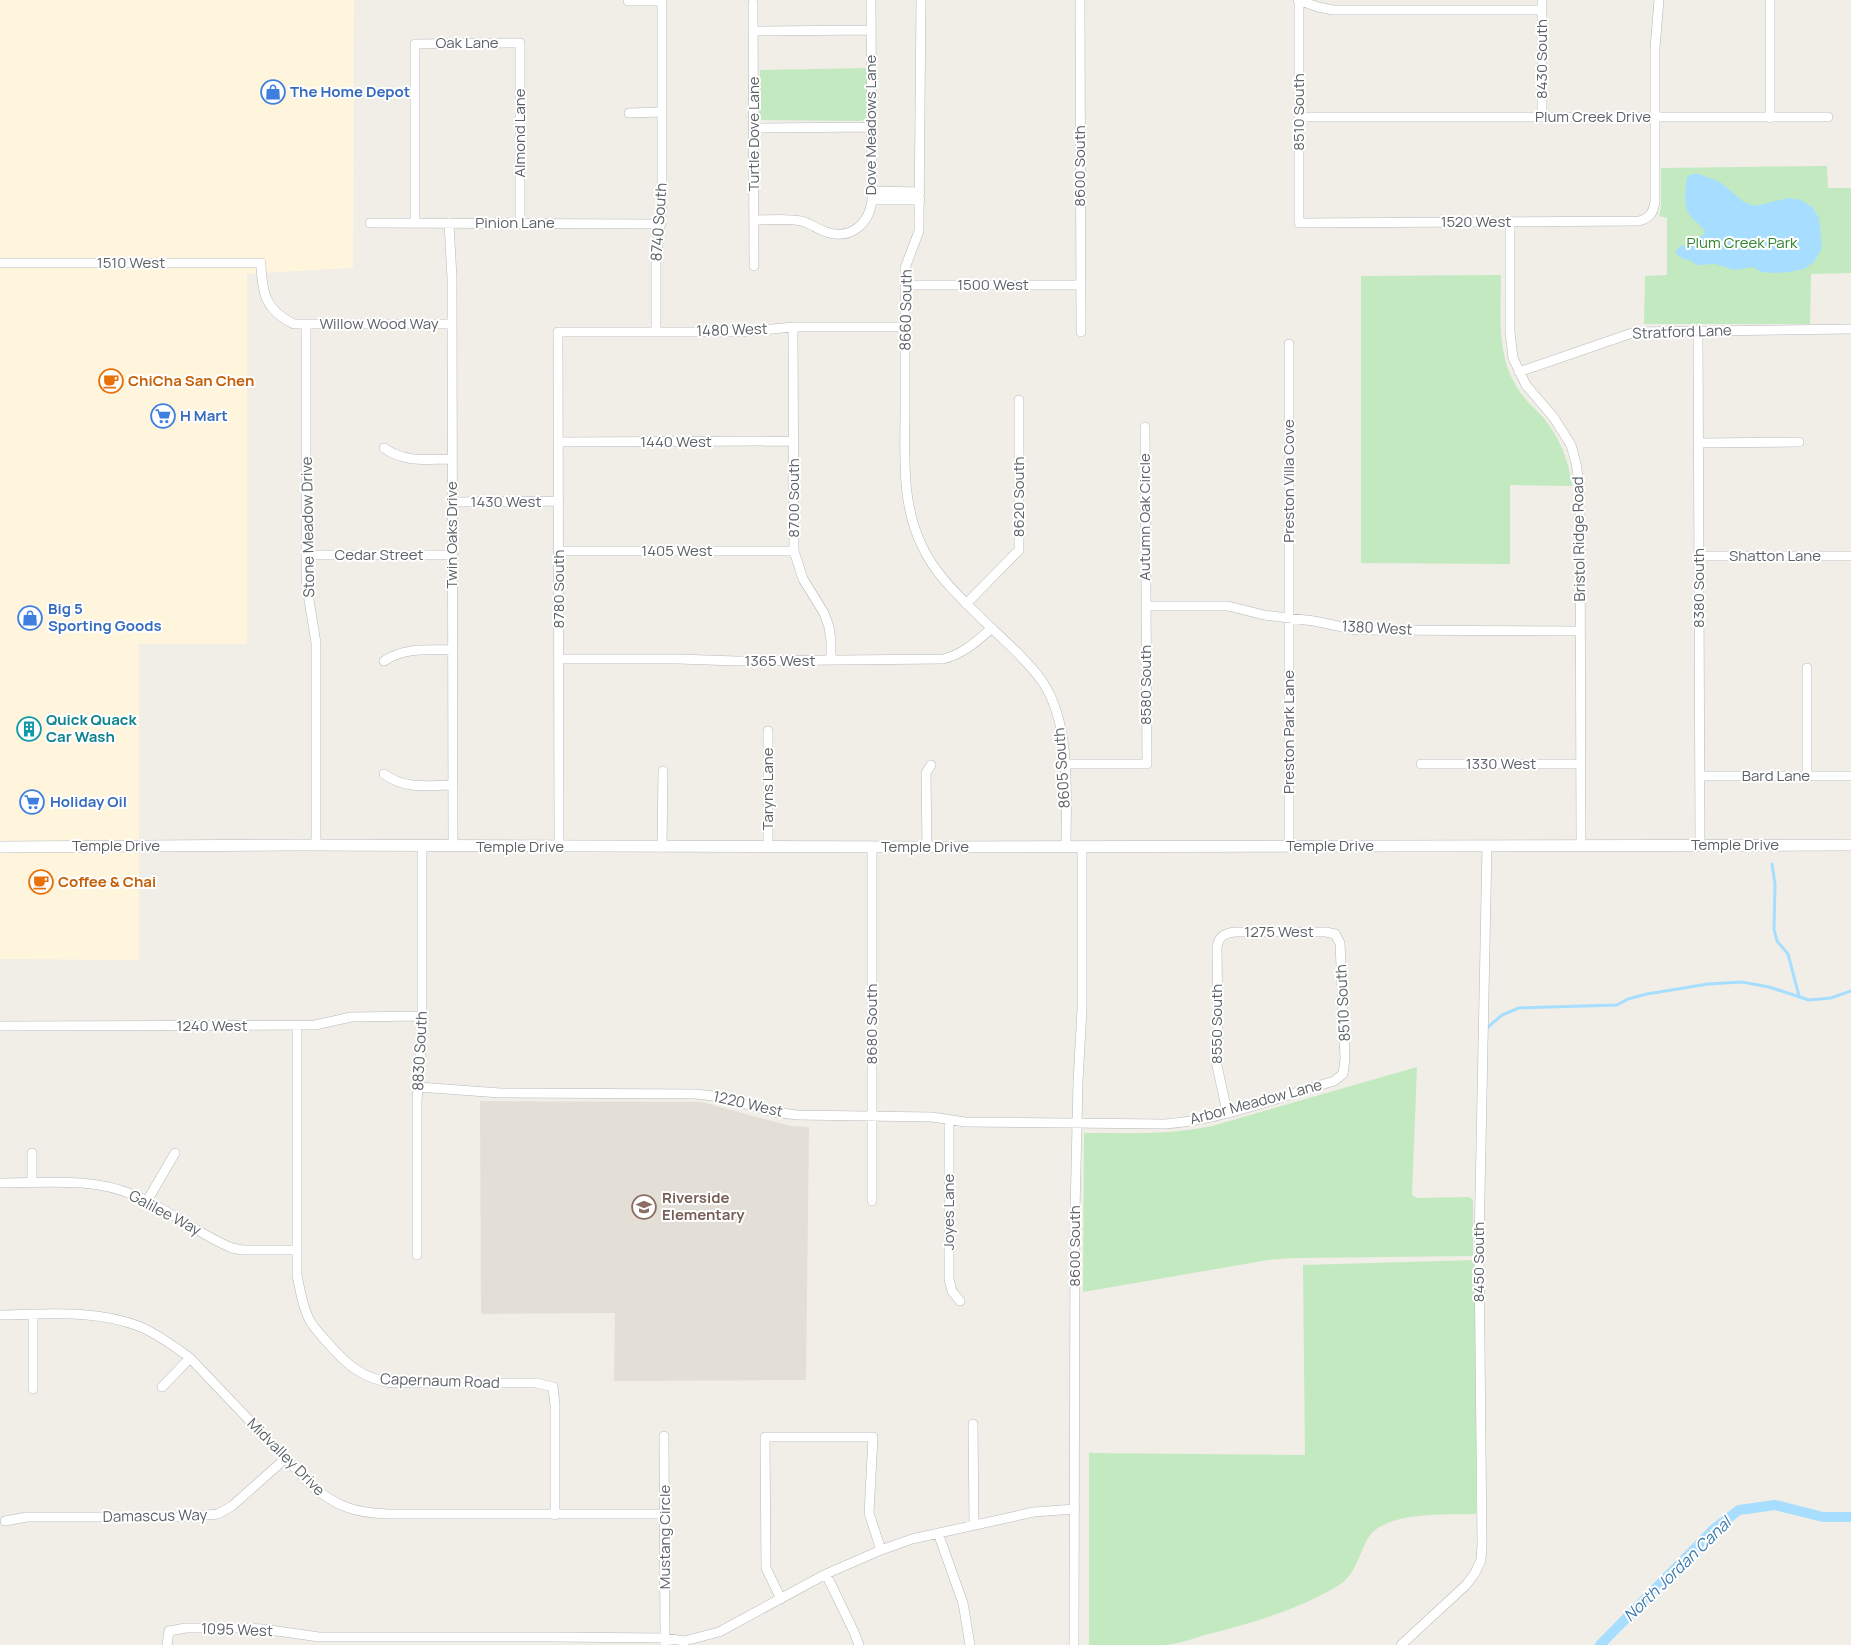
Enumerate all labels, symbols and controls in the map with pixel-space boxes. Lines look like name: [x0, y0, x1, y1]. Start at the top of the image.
street label: 8430 South: [1531, 19, 1552, 99]
street label: Oak Lane: [435, 32, 499, 53]
street label: Dove Meadows Lane: [860, 55, 881, 195]
street label: 8510 South: [1288, 73, 1309, 151]
street label: Turtle Dove Lane: [743, 76, 764, 192]
shop icon: The Home Depot: [260, 79, 286, 105]
place label: The Home Depot: [290, 81, 410, 102]
street label: Almond Lane: [509, 88, 530, 177]
street label: Plum Creek Drive: [1535, 106, 1651, 127]
street label: 8600 South: [1069, 125, 1090, 207]
street label: 8740 South: [645, 182, 672, 262]
street label: 1520 West: [1441, 211, 1511, 232]
street label: Pinion Lane: [475, 212, 555, 233]
park label: Plum Creek Park: [1686, 232, 1798, 253]
street label: 1510 West: [97, 252, 165, 273]
street label: 8660 South: [894, 269, 917, 351]
street label: 1500 West: [957, 274, 1029, 295]
street label: Willow Wood Way: [319, 313, 439, 334]
street label: 1480 West: [696, 318, 768, 341]
street label: Stratford Lane: [1632, 319, 1732, 344]
cafe icon: ChiCha San Chen: [98, 368, 124, 394]
place label: ChiCha San Chen: [128, 370, 254, 391]
supermarket icon: H Mart: [150, 403, 176, 429]
place label: H Mart: [180, 405, 228, 426]
street label: Preston Villa Cove: [1278, 419, 1299, 543]
street label: 1440 West: [640, 431, 712, 452]
street label: Autumn Oak Circle: [1134, 453, 1155, 581]
street label: Stone Meadow Drive: [296, 456, 319, 598]
street label: 8620 South: [1008, 457, 1029, 537]
street label: 8700 South: [783, 458, 804, 538]
street label: Bristol Ridge Road: [1567, 476, 1590, 602]
street label: Twin Oaks Drive: [441, 481, 462, 589]
street label: 1430 West: [471, 491, 541, 512]
street label: 1405 West: [641, 540, 713, 561]
street label: Cedar Street: [334, 544, 424, 565]
street label: Shatton Lane: [1729, 545, 1821, 566]
street label: 8380 South: [1688, 548, 1709, 628]
street label: 8780 South: [548, 549, 569, 629]
place label: Big 5 Sporting Goods: [48, 598, 162, 636]
shop icon: Big 5 Sporting Goods: [17, 605, 43, 631]
street label: 1380 West: [1341, 615, 1413, 640]
street label: 8580 South: [1135, 645, 1156, 725]
street label: 1365 West: [745, 650, 815, 671]
street label: Preston Park Lane: [1278, 670, 1299, 794]
place label: Quick Quack Car Wash: [46, 709, 137, 747]
building icon: Quick Quack Car Wash: [16, 716, 42, 742]
street label: 8605 South: [1048, 727, 1075, 809]
street label: Taryns Lane: [757, 747, 778, 830]
street label: 1330 West: [1466, 753, 1536, 774]
street label: Bard Lane: [1742, 765, 1810, 786]
supermarket icon: Holiday Oil: [19, 789, 45, 815]
place label: Holiday Oil: [50, 791, 127, 812]
street label: Temple Drive: [1691, 834, 1779, 855]
street label: Temple Drive: [72, 835, 160, 856]
street label: Temple Drive: [1286, 835, 1374, 856]
street label: Temple Drive: [476, 836, 564, 857]
street label: Temple Drive: [881, 836, 969, 857]
cafe icon: Coffee & Chai: [28, 869, 54, 895]
place label: Coffee & Chai: [58, 871, 156, 892]
street label: 1275 West: [1244, 921, 1314, 942]
street label: 8510 South: [1330, 964, 1355, 1042]
street label: 8680 South: [861, 984, 882, 1064]
street label: 8550 South: [1206, 984, 1227, 1064]
street label: 8830 South: [407, 1010, 432, 1091]
street label: 1240 West: [177, 1015, 247, 1036]
street label: Arbor Meadow Lane: [1187, 1074, 1325, 1129]
street label: 1220 West: [711, 1085, 785, 1122]
street label: Joyes Lane: [938, 1174, 959, 1250]
street label: Galilee Way: [125, 1185, 205, 1240]
place label: Riverside Elementary: [662, 1187, 745, 1225]
school or university icon: Riverside Elementary: [631, 1194, 657, 1220]
street label: 8600 South: [1064, 1205, 1085, 1287]
street label: 8450 South: [1468, 1222, 1489, 1302]
street label: Capernaum Road: [380, 1368, 500, 1393]
street label: Midvalley Drive: [243, 1413, 330, 1500]
street label: Mustang Circle: [654, 1485, 675, 1589]
street label: Damascus Way: [103, 1504, 208, 1527]
water label: North Jordan Canal: [1619, 1510, 1737, 1626]
street label: 1095 West: [201, 1618, 273, 1641]

